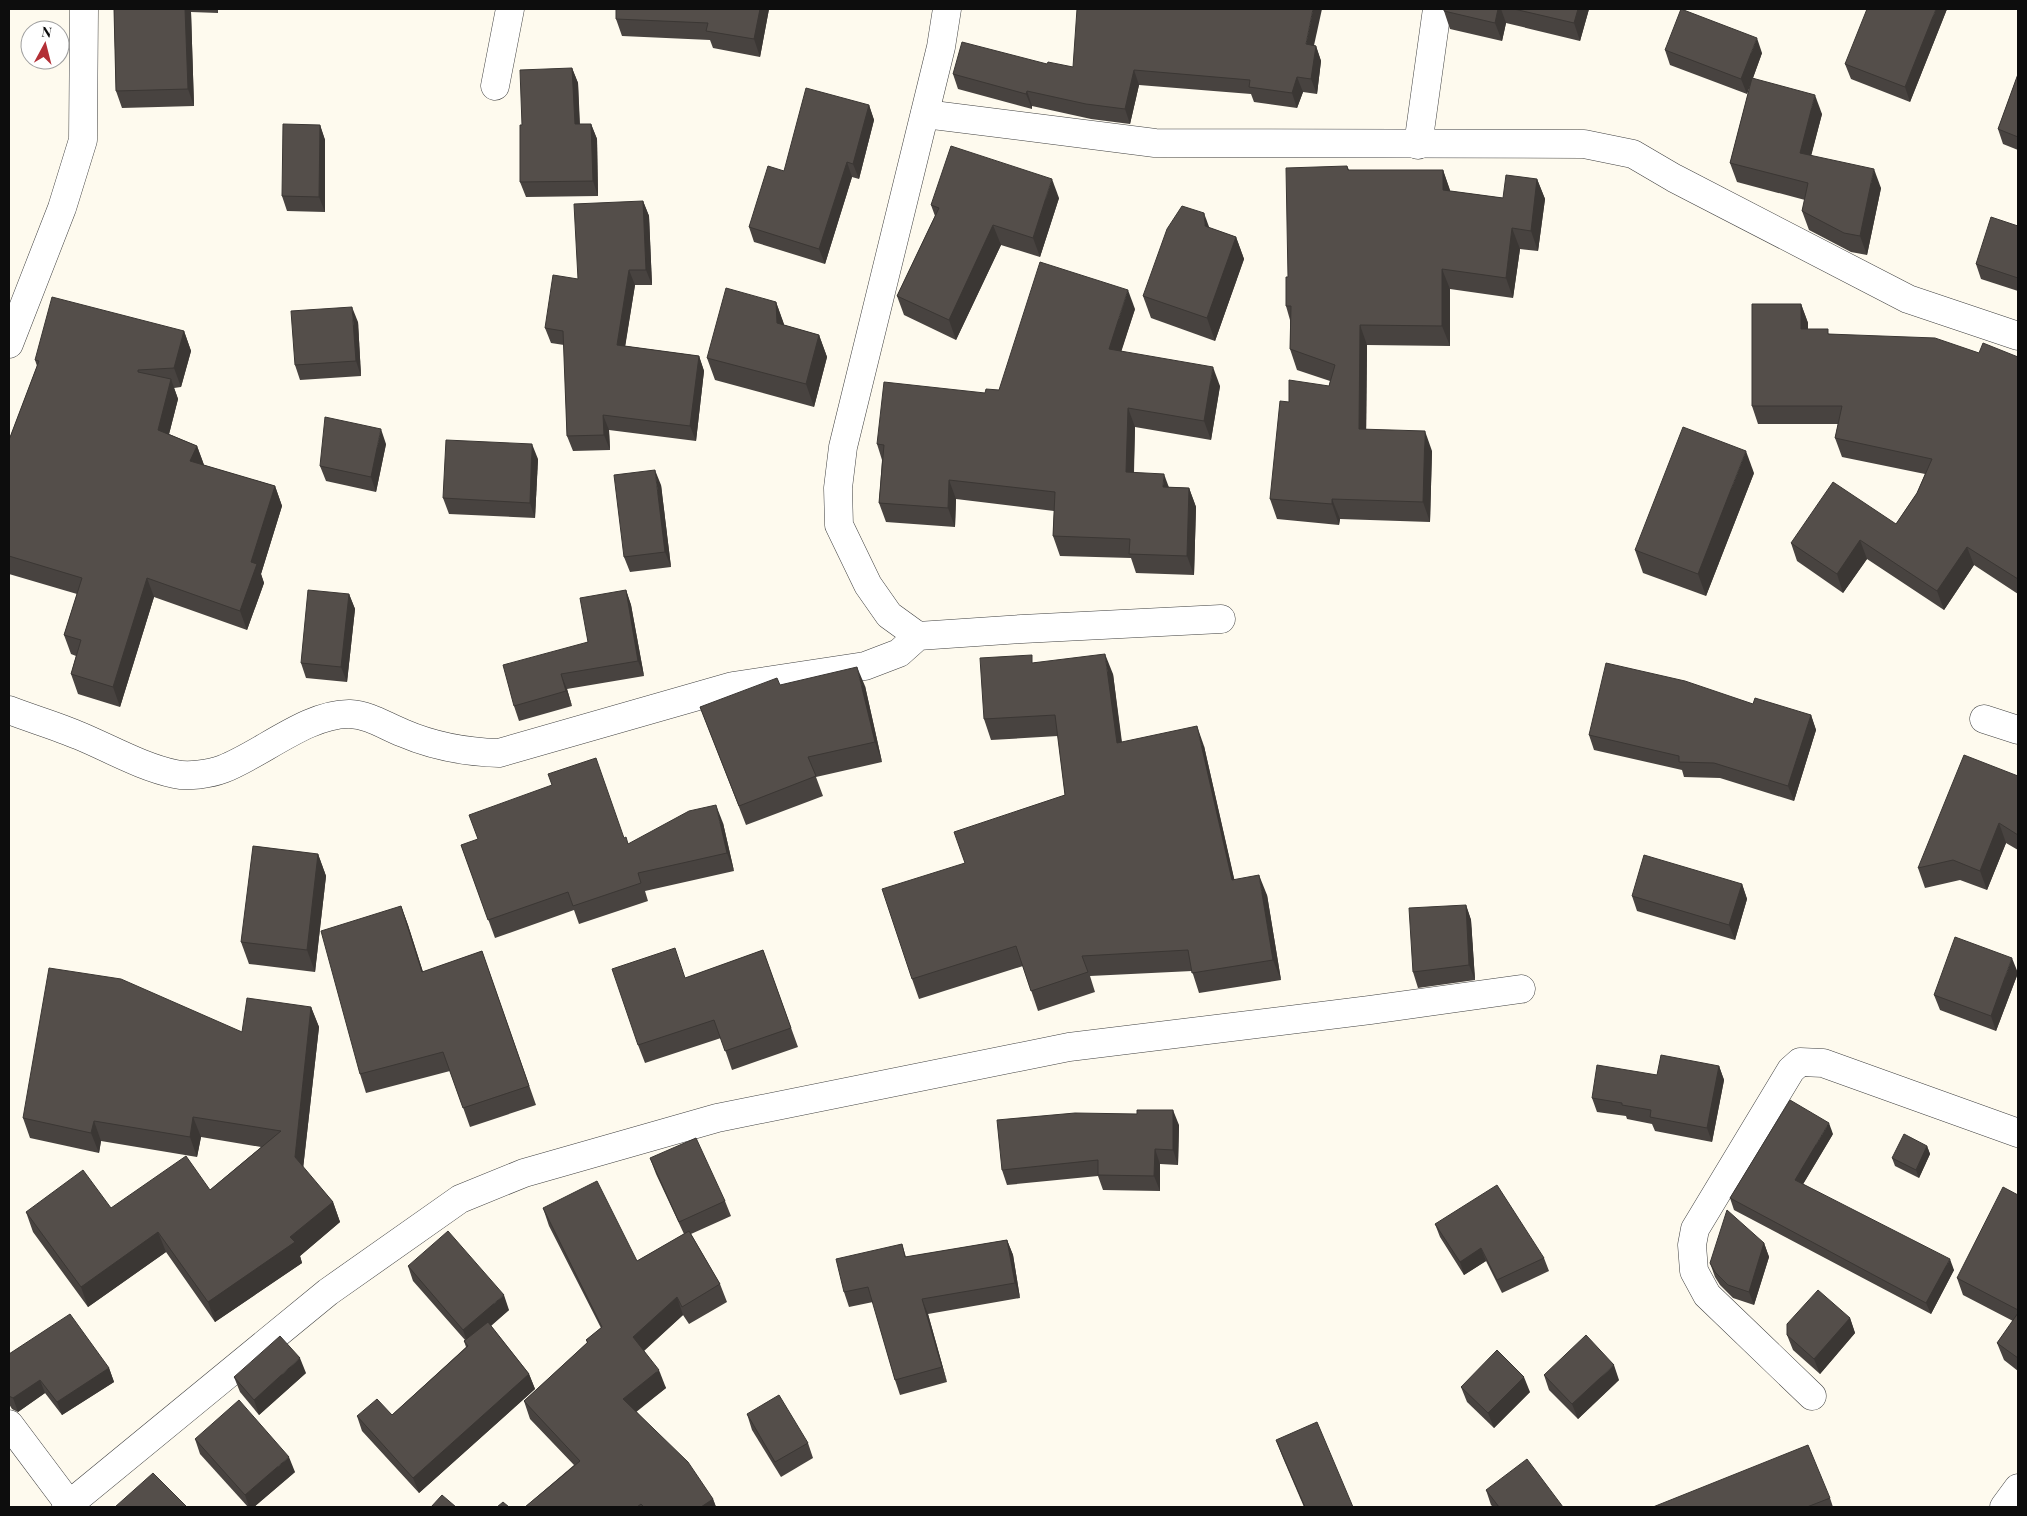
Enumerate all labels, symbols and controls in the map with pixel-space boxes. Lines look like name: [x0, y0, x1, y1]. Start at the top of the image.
north arrow: [20, 20, 70, 70]
text: N: [40, 22, 53, 42]

